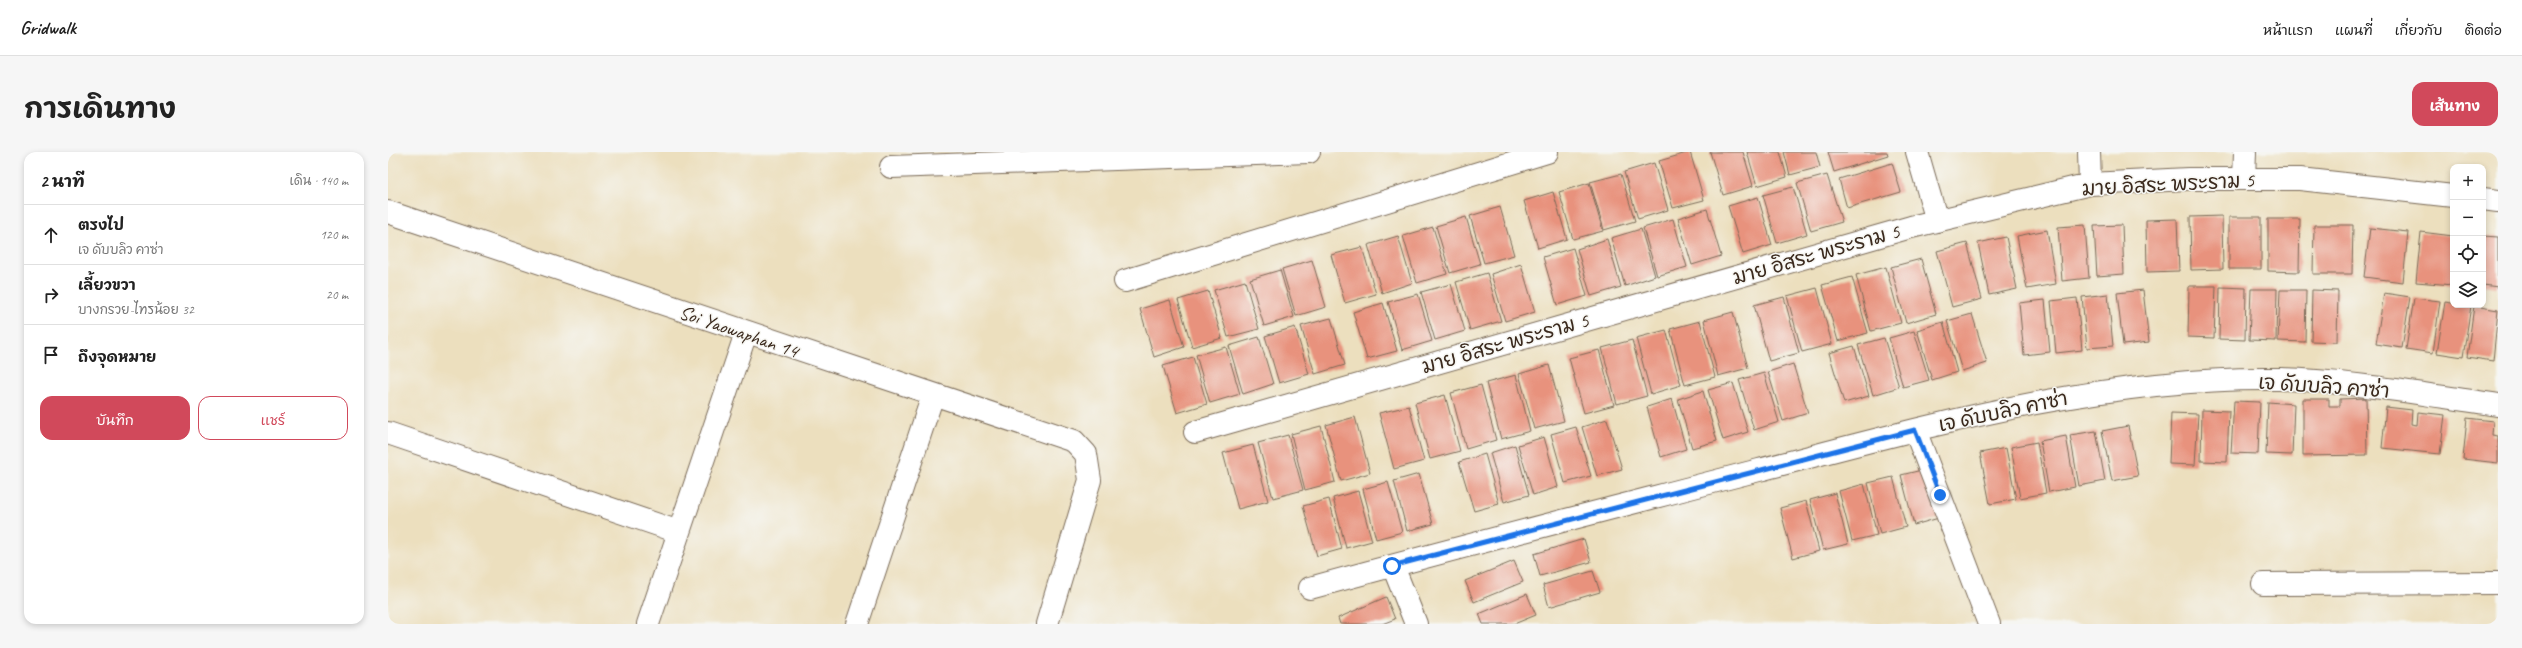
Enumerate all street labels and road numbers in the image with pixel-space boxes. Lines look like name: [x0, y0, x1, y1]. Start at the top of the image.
street label: มาย อิสระ พระราม 5: [2081, 167, 2256, 201]
street label: มาย อิสระ พระราม 5: [1730, 218, 1903, 290]
street label: Soi Yaowaphan 14: [676, 299, 803, 364]
street label: มาย อิสระ พระราม 5: [1419, 307, 1592, 379]
street label: เจ ดับบลิว คาซ่า: [2258, 368, 2390, 404]
street label: เจ ดับบลิว คาซ่า: [1936, 385, 2070, 437]

